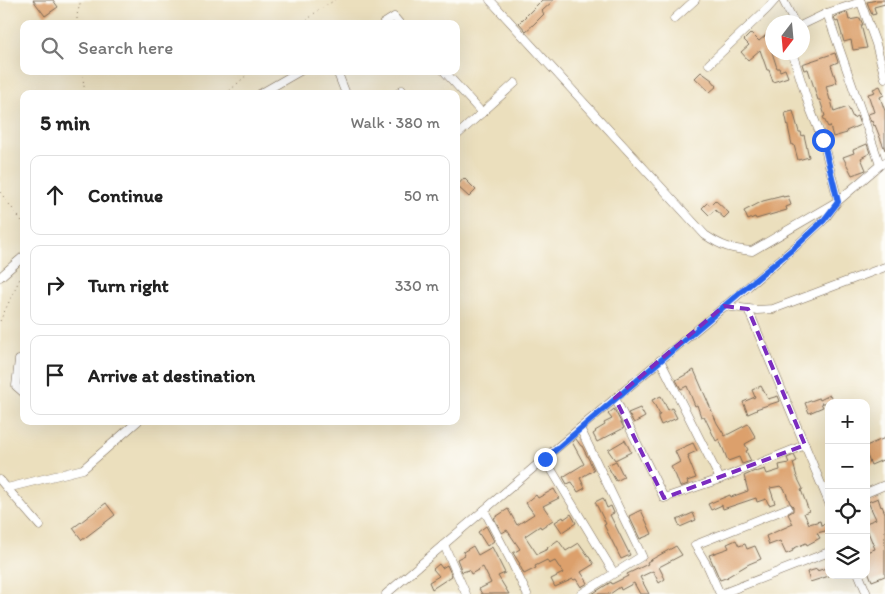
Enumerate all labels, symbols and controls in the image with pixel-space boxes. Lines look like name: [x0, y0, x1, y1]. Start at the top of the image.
north arrow: [765, 15, 810, 60]
search box: [20, 20, 460, 75]
icon: search: [38, 34, 66, 62]
text: Search here: [78, 36, 173, 59]
text: 5 min: [40, 110, 90, 135]
text: Walk · 380 m: [350, 113, 440, 132]
route start: [812, 129, 835, 152]
icon: ahead: [41, 181, 69, 209]
text: Continue: [88, 184, 163, 207]
text: 50 m: [404, 186, 439, 205]
icon: right: [41, 271, 69, 299]
text: Turn right: [88, 274, 169, 297]
text: 330 m: [395, 276, 439, 295]
icon: arrive: [41, 361, 69, 389]
text: Arrive at destination: [88, 364, 255, 387]
map controls: [825, 399, 870, 579]
button: +: [825, 399, 870, 444]
button: −: [825, 444, 870, 489]
route end: [534, 448, 557, 471]
button: locate: [825, 489, 870, 534]
button: layers: [825, 534, 870, 579]

